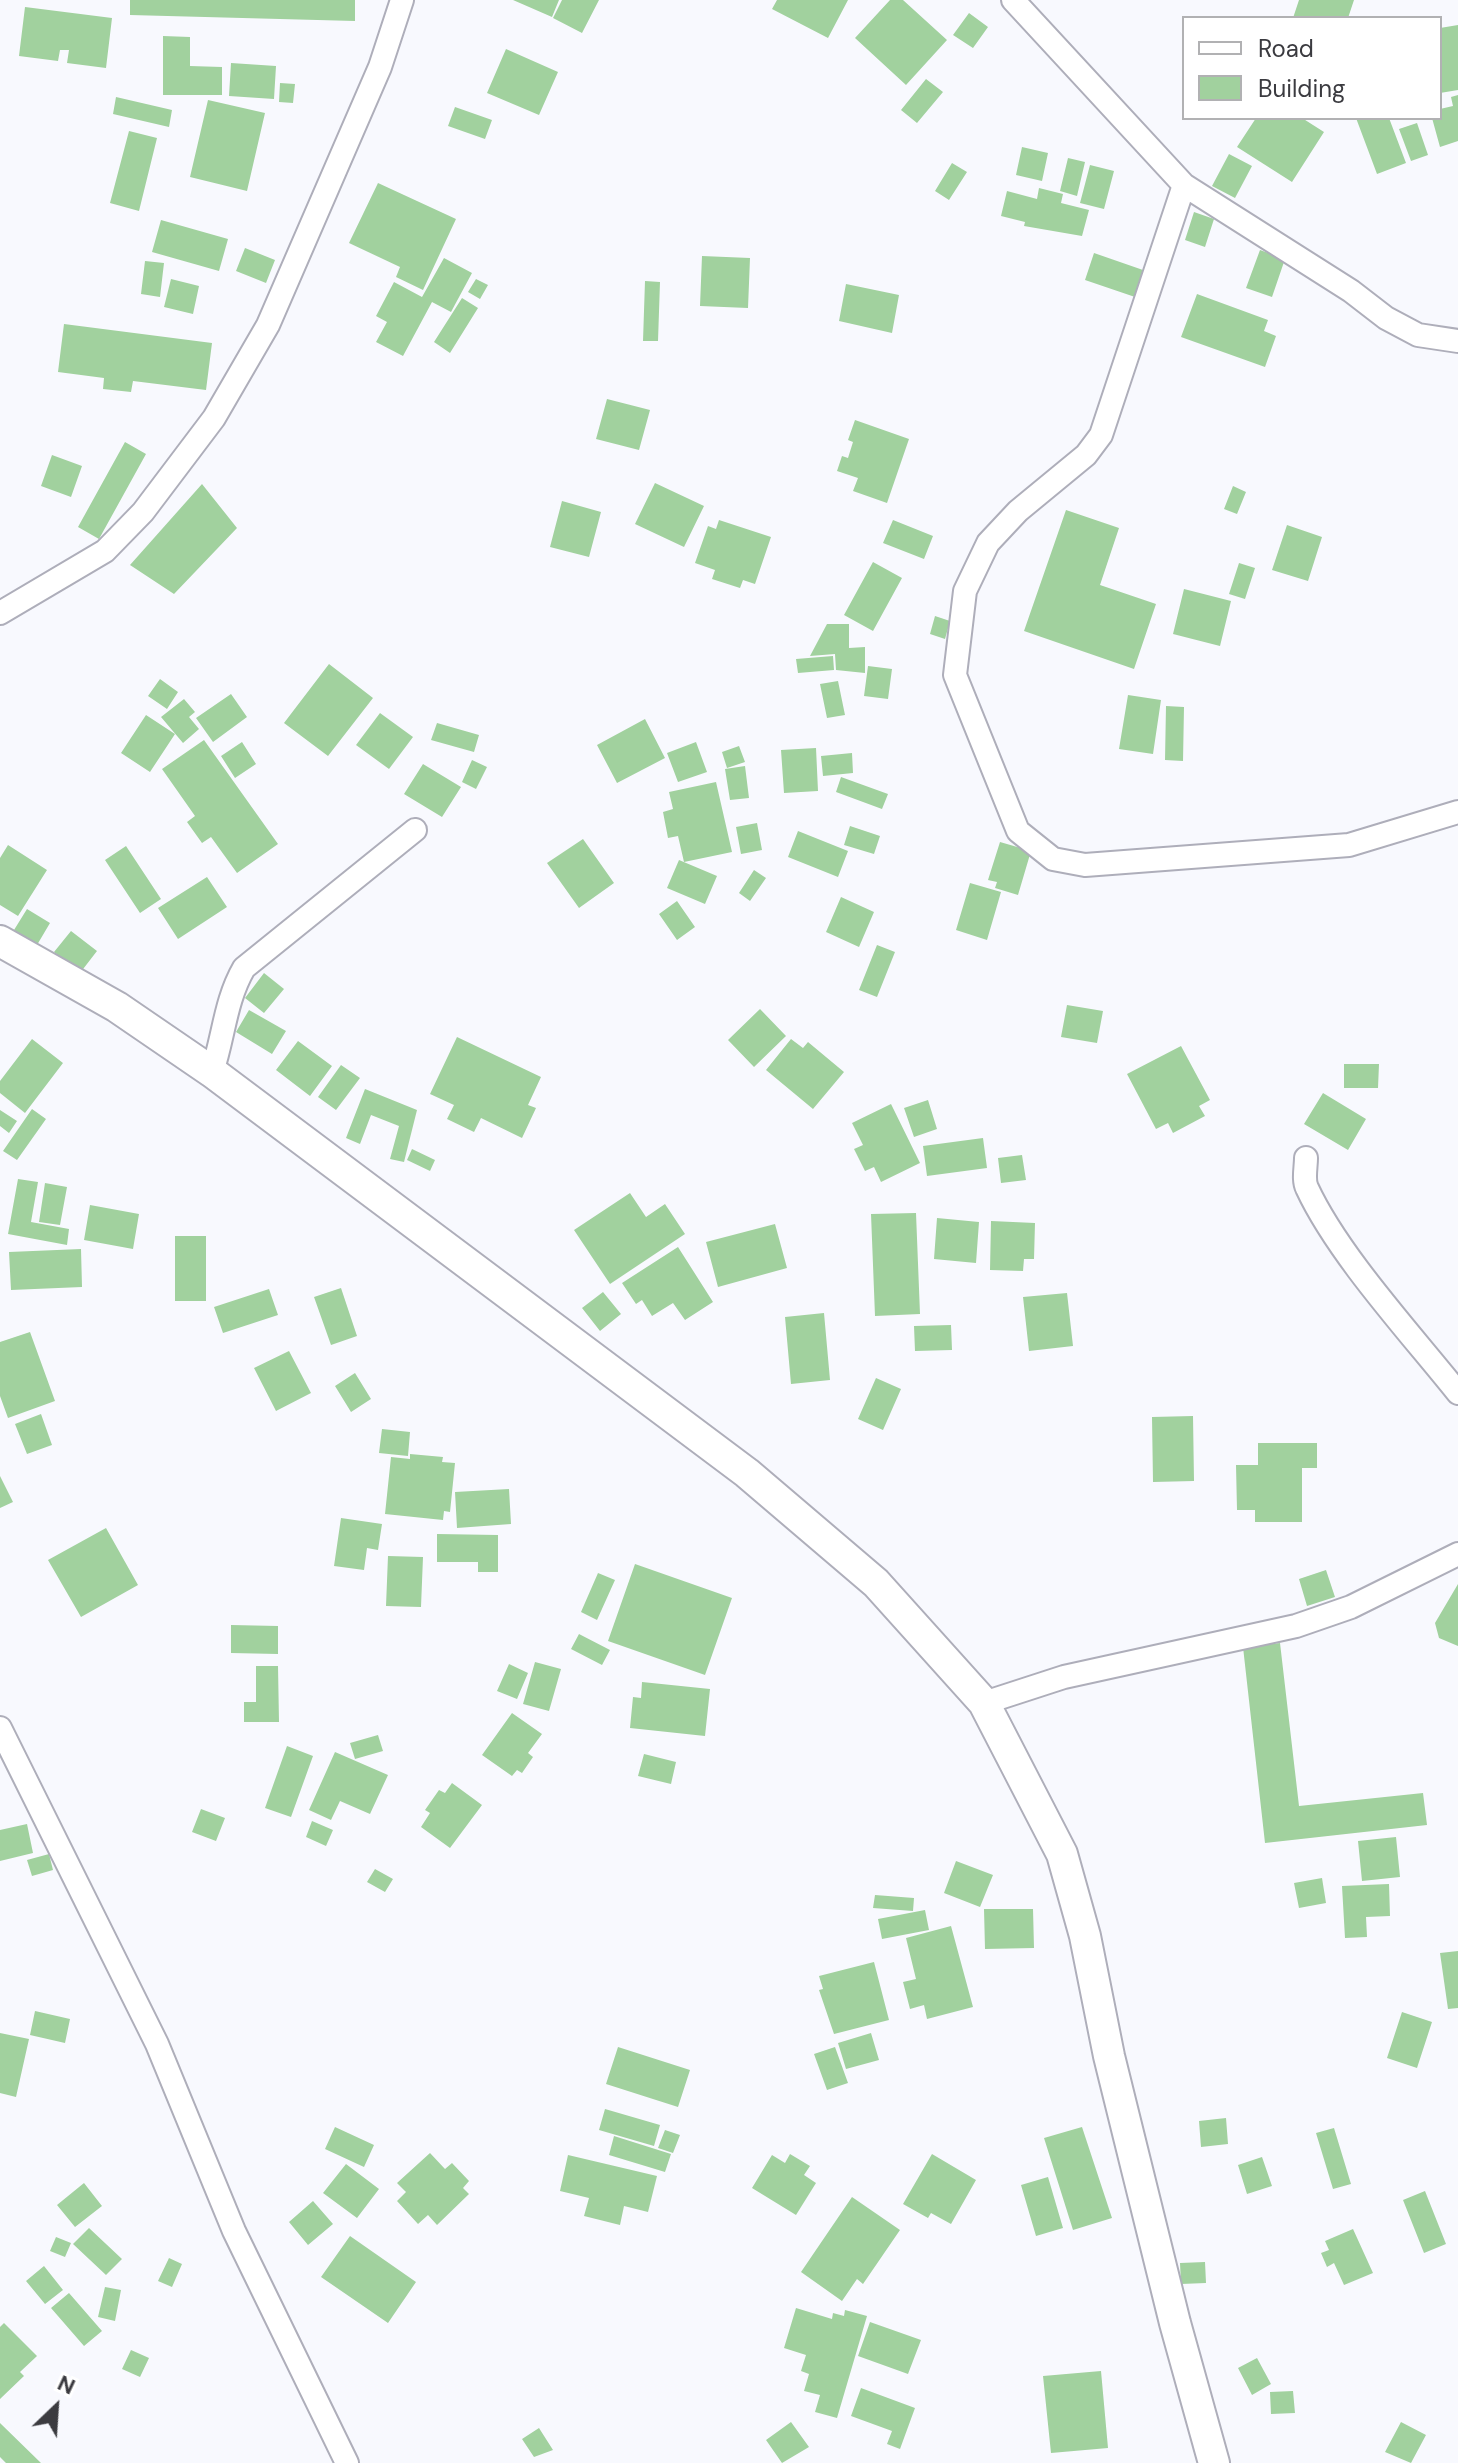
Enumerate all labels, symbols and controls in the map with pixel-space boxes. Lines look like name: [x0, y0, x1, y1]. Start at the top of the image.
legend: [1182, 16, 1442, 120]
text: Road: [1258, 33, 1314, 64]
text: Building: [1258, 73, 1345, 104]
north arrow: [16, 2367, 96, 2447]
text: N: [53, 2368, 80, 2401]

